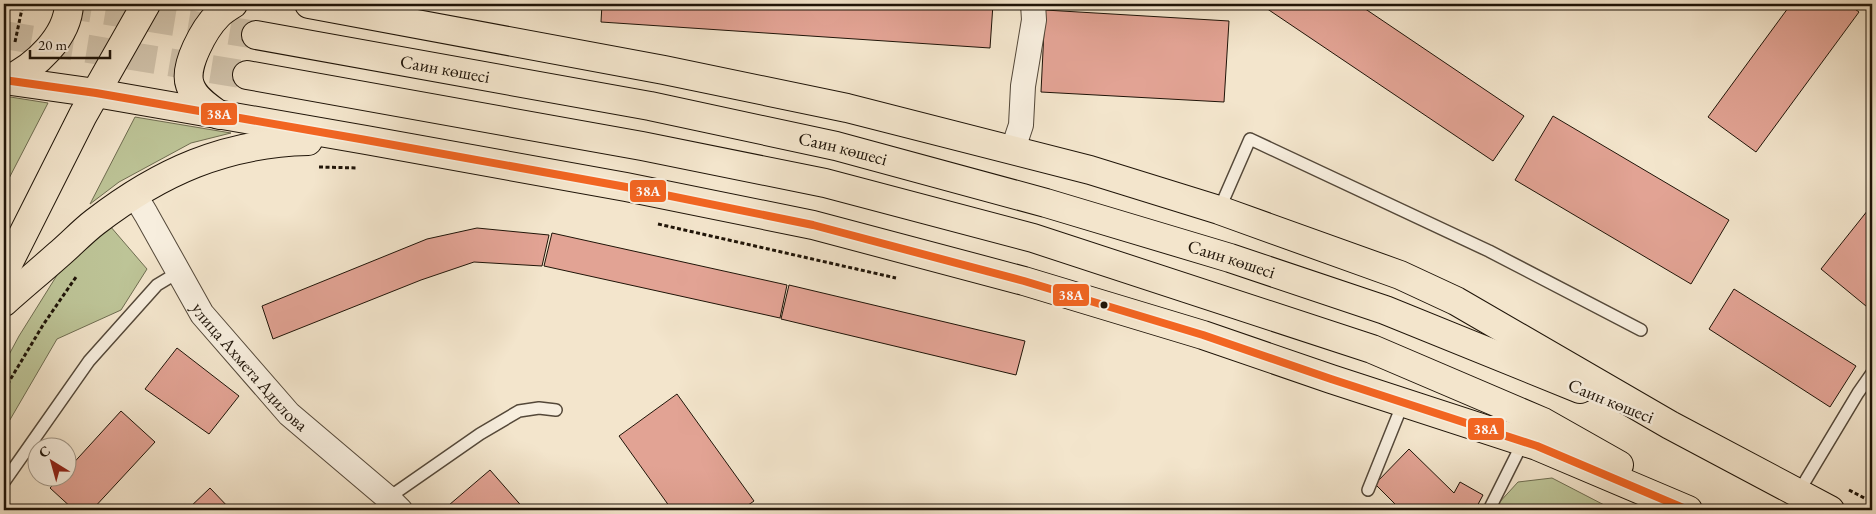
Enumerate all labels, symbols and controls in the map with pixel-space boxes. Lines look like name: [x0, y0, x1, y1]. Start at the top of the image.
scale bar: [30, 28, 110, 60]
text: 20 m: [38, 35, 67, 54]
street label: Саин көшесі: [398, 49, 492, 88]
line badge: 38А: [200, 102, 238, 126]
text: 38А: [207, 105, 232, 123]
street label: Саин көшесі: [797, 126, 891, 171]
line badge: 38А: [629, 179, 667, 203]
text: 38А: [636, 182, 661, 200]
street label: Саин көшесі: [1185, 234, 1279, 284]
line badge: 38А: [1052, 283, 1090, 307]
text: 38А: [1059, 286, 1084, 304]
street label: улица Ахмета Адилова: [187, 298, 313, 437]
unlabelled marker: [1099, 300, 1109, 310]
street label: Саин көшесі: [1565, 373, 1658, 428]
line badge: 38А: [1467, 417, 1505, 441]
text: 38А: [1474, 420, 1499, 438]
north arrow: [28, 436, 78, 486]
text: С: [35, 441, 54, 462]

